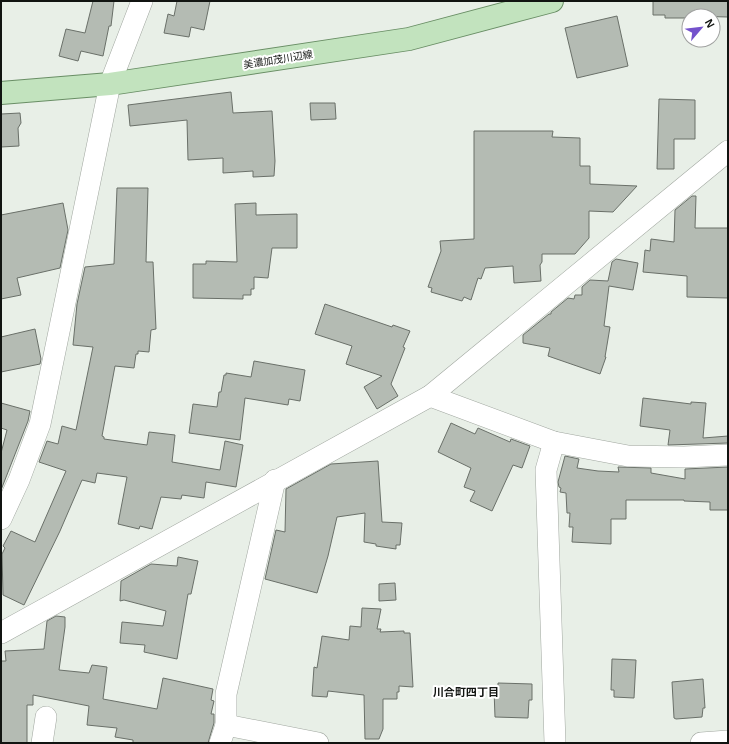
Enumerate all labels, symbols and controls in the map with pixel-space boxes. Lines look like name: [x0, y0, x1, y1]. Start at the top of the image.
north arrow: [681, 8, 721, 48]
text: N: [703, 17, 717, 30]
street label: 美濃加茂川辺線: [243, 49, 314, 70]
district label: 川合町四丁目: [433, 686, 499, 698]

